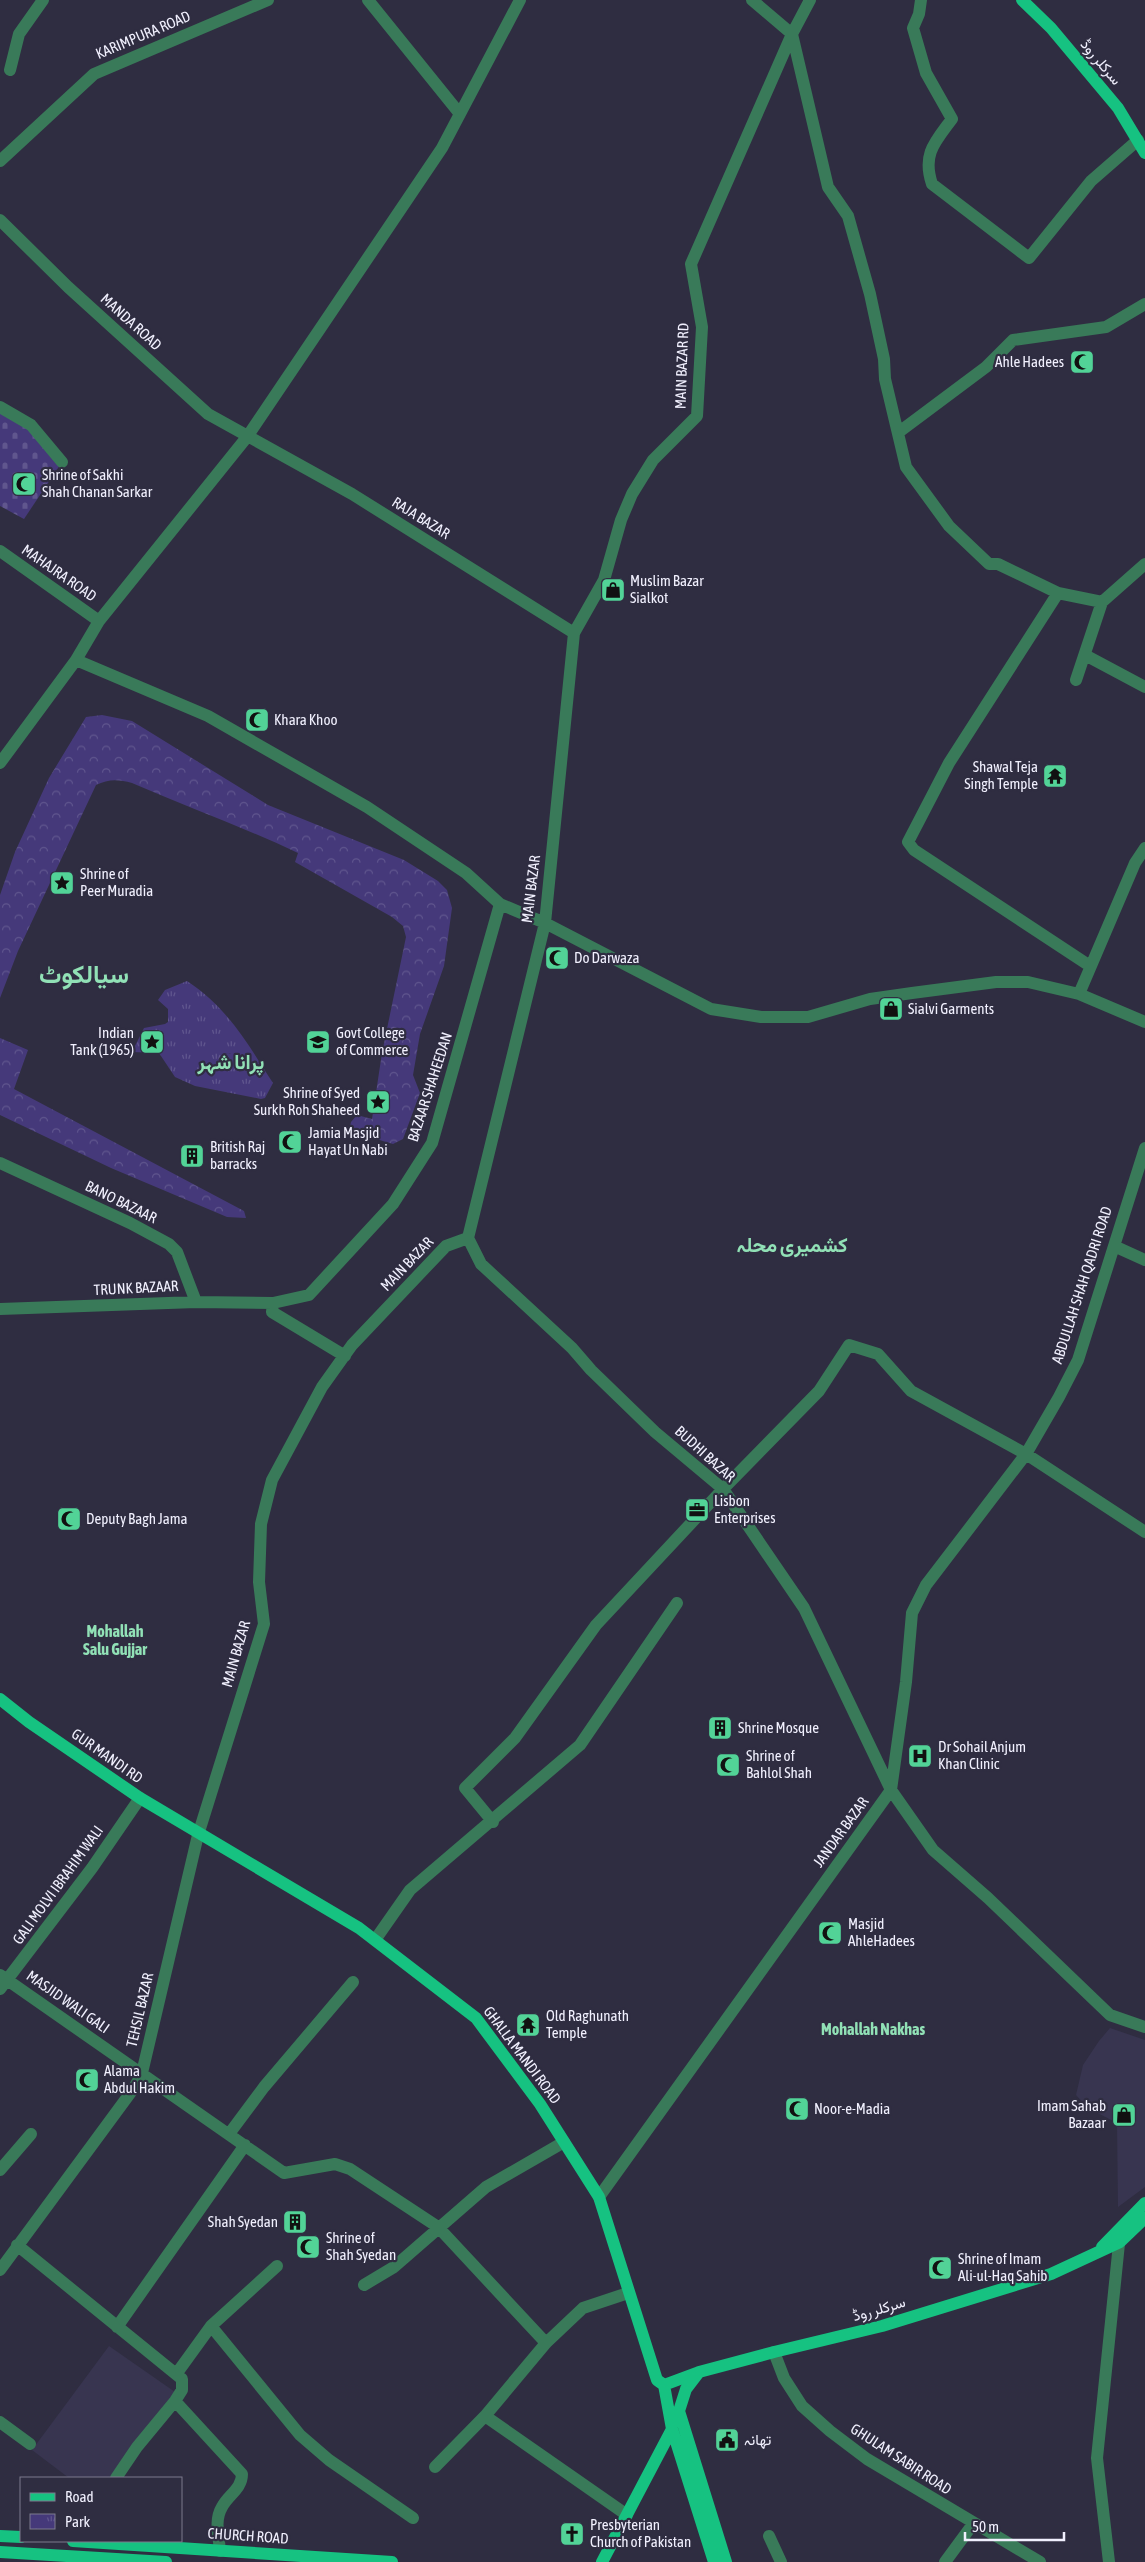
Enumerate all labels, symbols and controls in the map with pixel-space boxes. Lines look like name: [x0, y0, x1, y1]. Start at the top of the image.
street label: KARIMPURA ROAD: [93, 7, 193, 62]
street label: سرکلر روڈ: [1077, 35, 1125, 89]
street label: MANDA ROAD: [97, 290, 165, 353]
street label: MAIN BAZAR RD: [672, 323, 691, 409]
mosque icon: Ahle Hadees: [1069, 349, 1095, 375]
place label: Ahle Hadees: [995, 353, 1064, 370]
place label: Shrine of Sakhi Shah Chanan Sarkar: [42, 466, 153, 500]
mosque icon: Shrine of Sakhi Shah Chanan Sarkar: [11, 471, 37, 497]
street label: RAJA BAZAR: [389, 493, 454, 542]
street label: MAHAJRA ROAD: [19, 541, 100, 605]
place label: Muslim Bazar Sialkot: [630, 572, 704, 606]
shop icon: Muslim Bazar Sialkot: [600, 577, 626, 603]
mosque icon: Khara Khoo: [244, 707, 270, 733]
place label: Khara Khoo: [274, 711, 337, 728]
place label: Shawal Teja Singh Temple: [964, 758, 1038, 792]
temple icon: Shawal Teja Singh Temple: [1042, 763, 1068, 789]
street label: MAIN BAZAR: [518, 854, 543, 924]
place label: Shrine of Peer Muradia: [80, 865, 153, 899]
place icon: Shrine of Peer Muradia: [49, 870, 75, 896]
mosque icon: Do Darwaza: [544, 945, 570, 971]
place label: Do Darwaza: [574, 949, 639, 966]
district label: سیالکوٹ: [39, 960, 129, 990]
shop icon: Sialvi Garments: [878, 996, 904, 1022]
place label: Sialvi Garments: [908, 1000, 994, 1017]
place label: Indian Tank (1965): [70, 1024, 134, 1058]
place label: Govt College of Commerce: [336, 1024, 408, 1058]
place icon: Indian Tank (1965): [139, 1029, 165, 1055]
school or university icon: Govt College of Commerce: [305, 1029, 331, 1055]
street label: BAZAAR SHAHEEDAN: [404, 1030, 455, 1144]
district label: پرانا شہر: [197, 1050, 264, 1076]
place label: Shrine of Syed Surkh Roh Shaheed: [254, 1084, 360, 1118]
place icon: Shrine of Syed Surkh Roh Shaheed: [365, 1089, 391, 1115]
place label: Jamia Masjid Hayat Un Nabi: [308, 1124, 388, 1158]
mosque icon: Jamia Masjid Hayat Un Nabi: [277, 1129, 303, 1155]
place label: British Raj barracks: [210, 1138, 265, 1172]
building icon: British Raj barracks: [179, 1143, 205, 1169]
street label: BANO BAZAAR: [83, 1177, 160, 1226]
street label: ABDULLAH SHAH QADRI ROAD: [1048, 1204, 1115, 1366]
street label: MAIN BAZAR: [377, 1233, 437, 1294]
district label: کشمیری محلہ: [737, 1233, 847, 1258]
street label: TRUNK BAZAAR: [93, 1277, 179, 1298]
street label: BUDHI BAZAR: [672, 1422, 739, 1485]
place label: Lisbon Enterprises: [714, 1492, 775, 1526]
office icon: Lisbon Enterprises: [684, 1497, 710, 1523]
mosque icon: Deputy Bagh Jama: [56, 1506, 82, 1532]
place label: Deputy Bagh Jama: [86, 1510, 188, 1527]
street label: MAIN BAZAR: [218, 1618, 253, 1689]
district label: Mohallah Salu Gujjar: [83, 1622, 147, 1658]
building icon: Shrine Mosque: [707, 1715, 733, 1741]
place label: Shrine Mosque: [738, 1719, 819, 1736]
street label: GUR MANDI RD: [68, 1725, 146, 1786]
place label: Dr Sohail Anjum Khan Clinic: [938, 1738, 1026, 1772]
hospital icon: Dr Sohail Anjum Khan Clinic: [907, 1743, 933, 1769]
place label: Shrine of Bahlol Shah: [746, 1747, 812, 1781]
mosque icon: Shrine of Bahlol Shah: [715, 1752, 741, 1778]
street label: JANDAR BAZAR: [810, 1793, 872, 1870]
street label: GALI MOLVI IBRAHIM WALI: [9, 1822, 106, 1947]
place label: Masjid AhleHadees: [848, 1915, 915, 1949]
mosque icon: Masjid AhleHadees: [817, 1920, 843, 1946]
street label: MASJID WALI GALI: [24, 1967, 113, 2036]
street label: TEHSIL BAZAR: [123, 1971, 156, 2049]
street label: GHALLA MANDI ROAD: [480, 2003, 565, 2107]
place label: Old Raghunath Temple: [546, 2007, 629, 2041]
temple icon: Old Raghunath Temple: [515, 2012, 541, 2038]
district label: Mohallah Nakhas: [821, 2020, 925, 2038]
place label: Alama Abdul Hakim: [104, 2062, 175, 2096]
mosque icon: Alama Abdul Hakim: [74, 2067, 100, 2093]
mosque icon: Noor-e-Madia: [784, 2096, 810, 2122]
place label: Imam Sahab Bazaar: [1037, 2097, 1107, 2131]
place label: Noor-e-Madia: [814, 2100, 890, 2117]
shop icon: Imam Sahab Bazaar: [1111, 2102, 1137, 2128]
building icon: Shah Syedan: [282, 2209, 308, 2235]
place label: Shah Syedan: [208, 2213, 278, 2230]
place label: Shrine of Shah Syedan: [326, 2229, 396, 2263]
mosque icon: Shrine of Shah Syedan: [295, 2234, 321, 2260]
place label: Shrine of Imam Ali-ul-Haq Sahib: [958, 2250, 1047, 2284]
mosque icon: Shrine of Imam Ali-ul-Haq Sahib: [927, 2255, 953, 2281]
street label: سرکلر روڈ: [850, 2293, 908, 2325]
street label: GHULAM SABIR ROAD: [848, 2420, 955, 2498]
public building icon: تھانہ: [714, 2427, 740, 2453]
place label: تھانہ: [744, 2431, 772, 2449]
legend: [20, 2477, 182, 2542]
text: Road: [65, 2488, 94, 2505]
scale bar: [965, 2510, 1064, 2542]
text: Park: [65, 2513, 90, 2530]
place label: Presbyterian Church of Pakistan: [590, 2516, 691, 2550]
text: 50 m: [972, 2518, 999, 2535]
church icon: Presbyterian Church of Pakistan: [559, 2521, 585, 2547]
street label: CHURCH ROAD: [207, 2524, 289, 2547]

